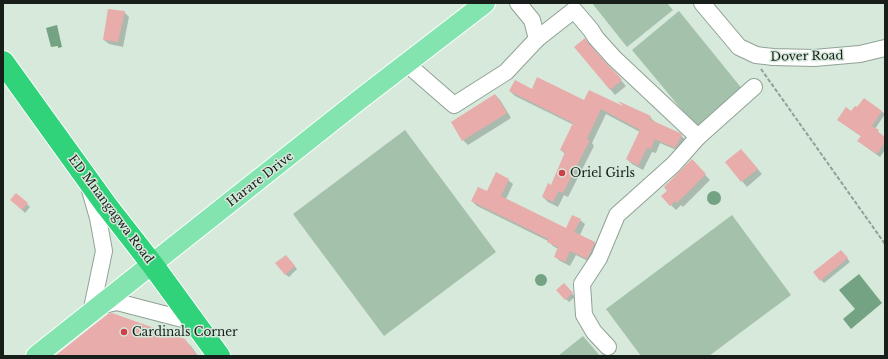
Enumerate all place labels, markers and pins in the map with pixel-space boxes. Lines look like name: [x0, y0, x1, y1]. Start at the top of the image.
place label: Oriel Girls: [570, 165, 635, 180]
marker: Oriel Girls: [557, 168, 567, 178]
place label: Cardinals Corner: [132, 324, 238, 339]
marker: Cardinals Corner: [119, 327, 129, 337]

